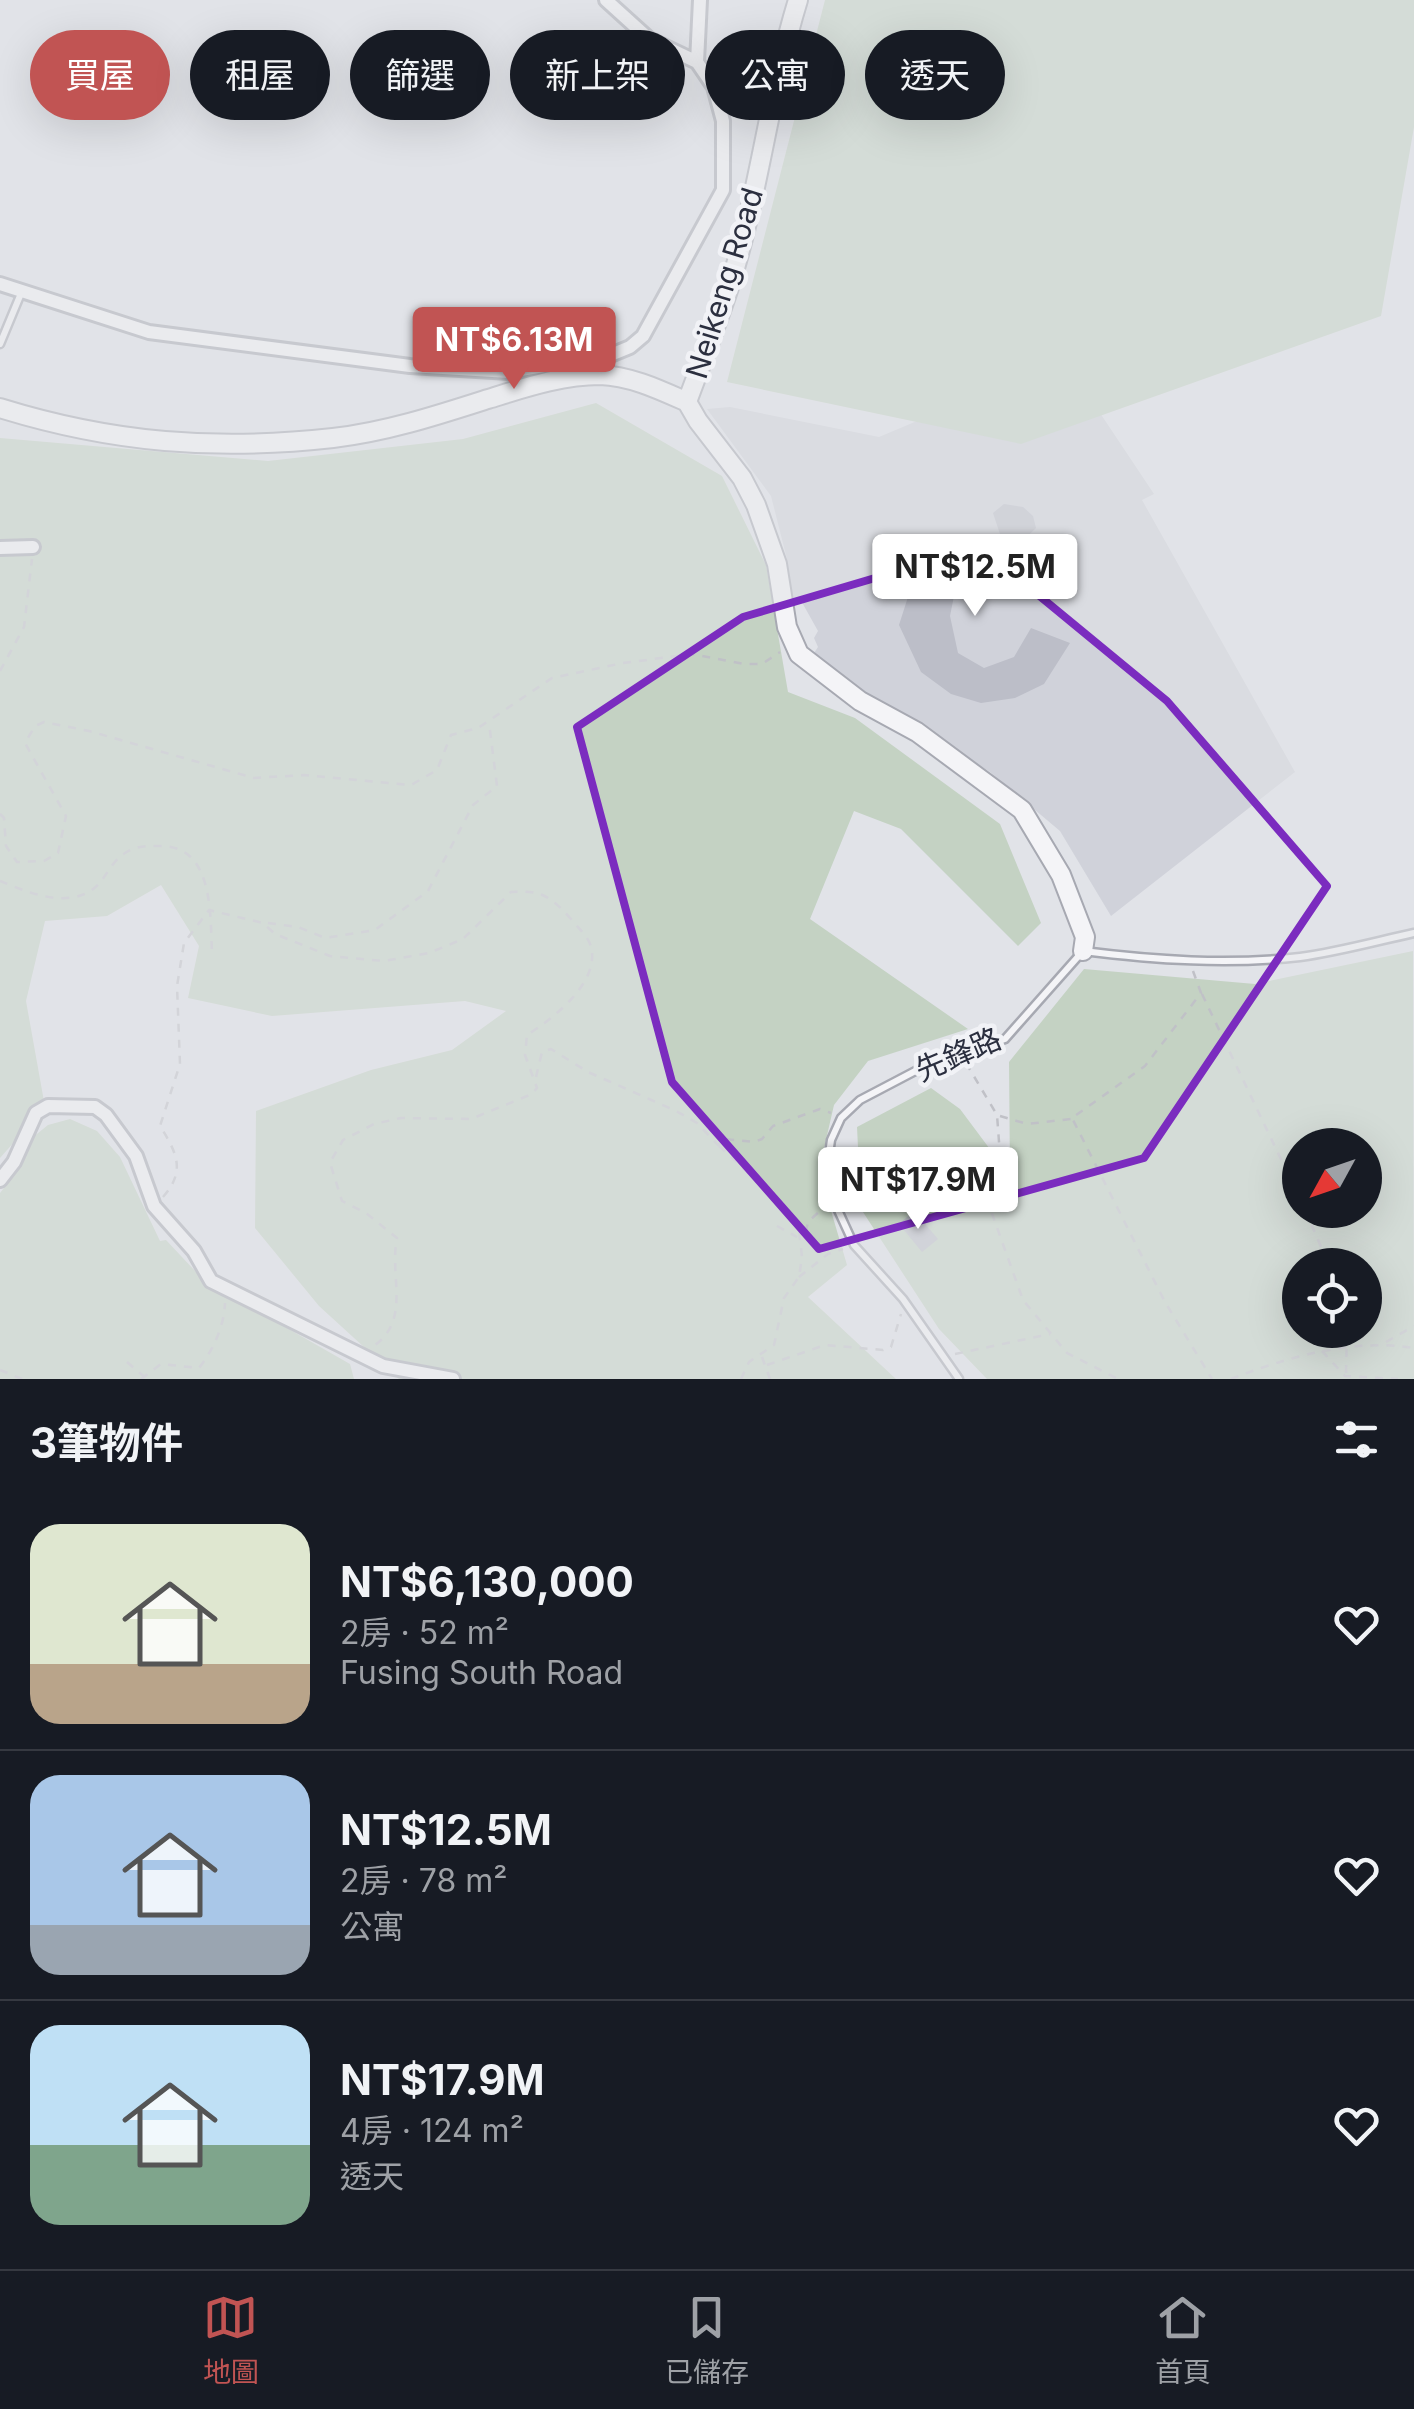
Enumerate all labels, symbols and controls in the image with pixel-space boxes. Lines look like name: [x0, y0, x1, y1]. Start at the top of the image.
chip: 買屋: [30, 30, 170, 120]
chip: 租屋: [190, 30, 330, 120]
chip: 篩選: [350, 30, 490, 120]
chip: 新上架: [510, 30, 685, 120]
chip: 公寓: [705, 30, 845, 120]
chip: 透天: [865, 30, 1005, 120]
street label: Neikeng Road: [678, 183, 770, 383]
pin: NT$6.13M: [411, 307, 617, 392]
text: NT$6.13M: [435, 320, 593, 359]
pin: NT$12.5M: [872, 534, 1078, 619]
text: NT$12.5M: [894, 547, 1056, 586]
street label: 先鋒路: [910, 1020, 1006, 1088]
north arrow: [1282, 1128, 1382, 1228]
map controls: [1282, 1128, 1382, 1348]
pin: NT$17.9M: [815, 1147, 1021, 1232]
text: NT$17.9M: [840, 1160, 996, 1199]
button: locate: [1282, 1248, 1382, 1348]
icon: filters: [1329, 1412, 1384, 1467]
text: 3筆物件: [30, 1417, 183, 1468]
text: NT$6,130,000: [340, 1556, 634, 1607]
icon: home: [110, 1564, 230, 1684]
icon: heart: [1329, 1597, 1384, 1652]
text: 2房 · 52 m²: [340, 1613, 509, 1652]
text: Fusing South Road: [340, 1653, 623, 1692]
text: NT$12.5M: [340, 1804, 552, 1855]
icon: home: [110, 1815, 230, 1935]
icon: heart: [1329, 1848, 1384, 1903]
text: 2房 · 78 m²: [340, 1861, 507, 1900]
text: 公寓: [340, 1907, 404, 1946]
text: NT$17.9M: [340, 2054, 545, 2105]
icon: home: [110, 2065, 230, 2185]
icon: heart: [1329, 2098, 1384, 2153]
text: 4房 · 124 m²: [340, 2111, 524, 2150]
text: 透天: [340, 2157, 404, 2196]
tab: 地圖: [203, 2290, 259, 2390]
tab: 已儲存: [665, 2290, 749, 2390]
tab: 首頁: [1155, 2290, 1211, 2390]

